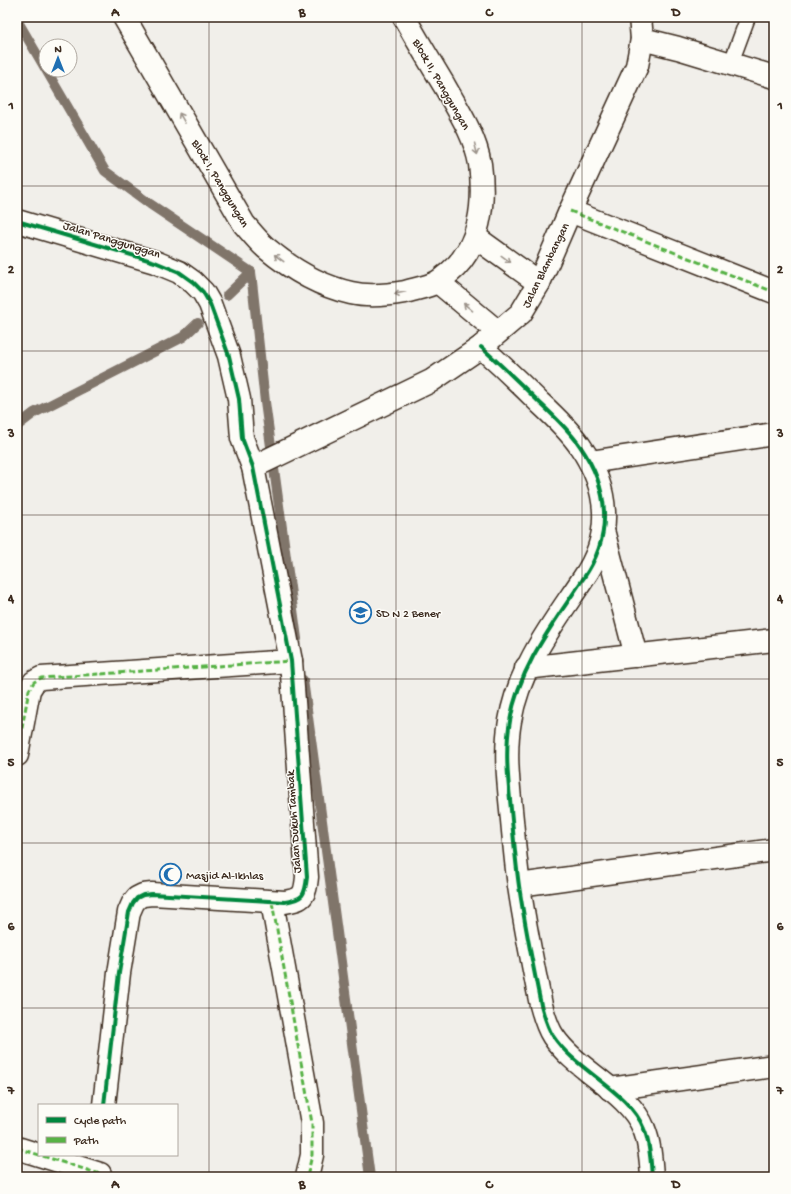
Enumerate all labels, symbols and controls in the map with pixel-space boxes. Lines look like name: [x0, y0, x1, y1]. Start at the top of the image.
text: A: [110, 6, 120, 21]
text: B: [298, 6, 307, 21]
text: C: [484, 6, 494, 21]
text: D: [671, 6, 681, 21]
street label: Block II, Panggungan: [408, 36, 472, 133]
north arrow: [38, 38, 78, 78]
text: N: [54, 44, 62, 56]
text: 1: [7, 99, 14, 114]
text: 1: [776, 99, 783, 114]
one-way arrow: [178, 112, 186, 124]
street label: Block I, Panggungan: [187, 137, 251, 231]
one-way arrow: [473, 142, 480, 155]
street label: Jalan Panggunggan: [61, 219, 162, 262]
street label: Jalan Blambangan: [520, 221, 574, 311]
one-way arrow: [274, 254, 285, 262]
one-way arrow: [501, 255, 512, 263]
text: 2: [8, 263, 15, 278]
text: 2: [777, 263, 784, 278]
one-way arrow: [394, 289, 407, 297]
one-way arrow: [462, 303, 473, 312]
text: 3: [7, 427, 15, 442]
text: 3: [776, 427, 784, 442]
text: 4: [7, 592, 15, 607]
text: 4: [776, 592, 784, 607]
school or university icon: SD N 2 Bener: [347, 600, 373, 626]
place label: SD N 2 Bener: [376, 608, 442, 622]
text: 5: [8, 756, 15, 771]
text: 5: [777, 756, 784, 771]
street label: Jalan Dukuh Tambak: [284, 768, 306, 874]
mosque icon: Masjid Al-Ikhlas: [158, 862, 184, 888]
place label: Masjid Al-Ikhlas: [186, 870, 264, 884]
text: 6: [8, 920, 15, 935]
text: 6: [777, 920, 784, 935]
text: 7: [7, 1084, 16, 1099]
text: 7: [776, 1084, 785, 1099]
legend: [38, 1104, 178, 1156]
text: Cycle path: [74, 1115, 127, 1129]
text: Path: [73, 1135, 99, 1149]
text: A: [110, 1178, 120, 1193]
text: B: [298, 1178, 307, 1193]
text: C: [484, 1178, 494, 1193]
text: D: [671, 1178, 681, 1193]

